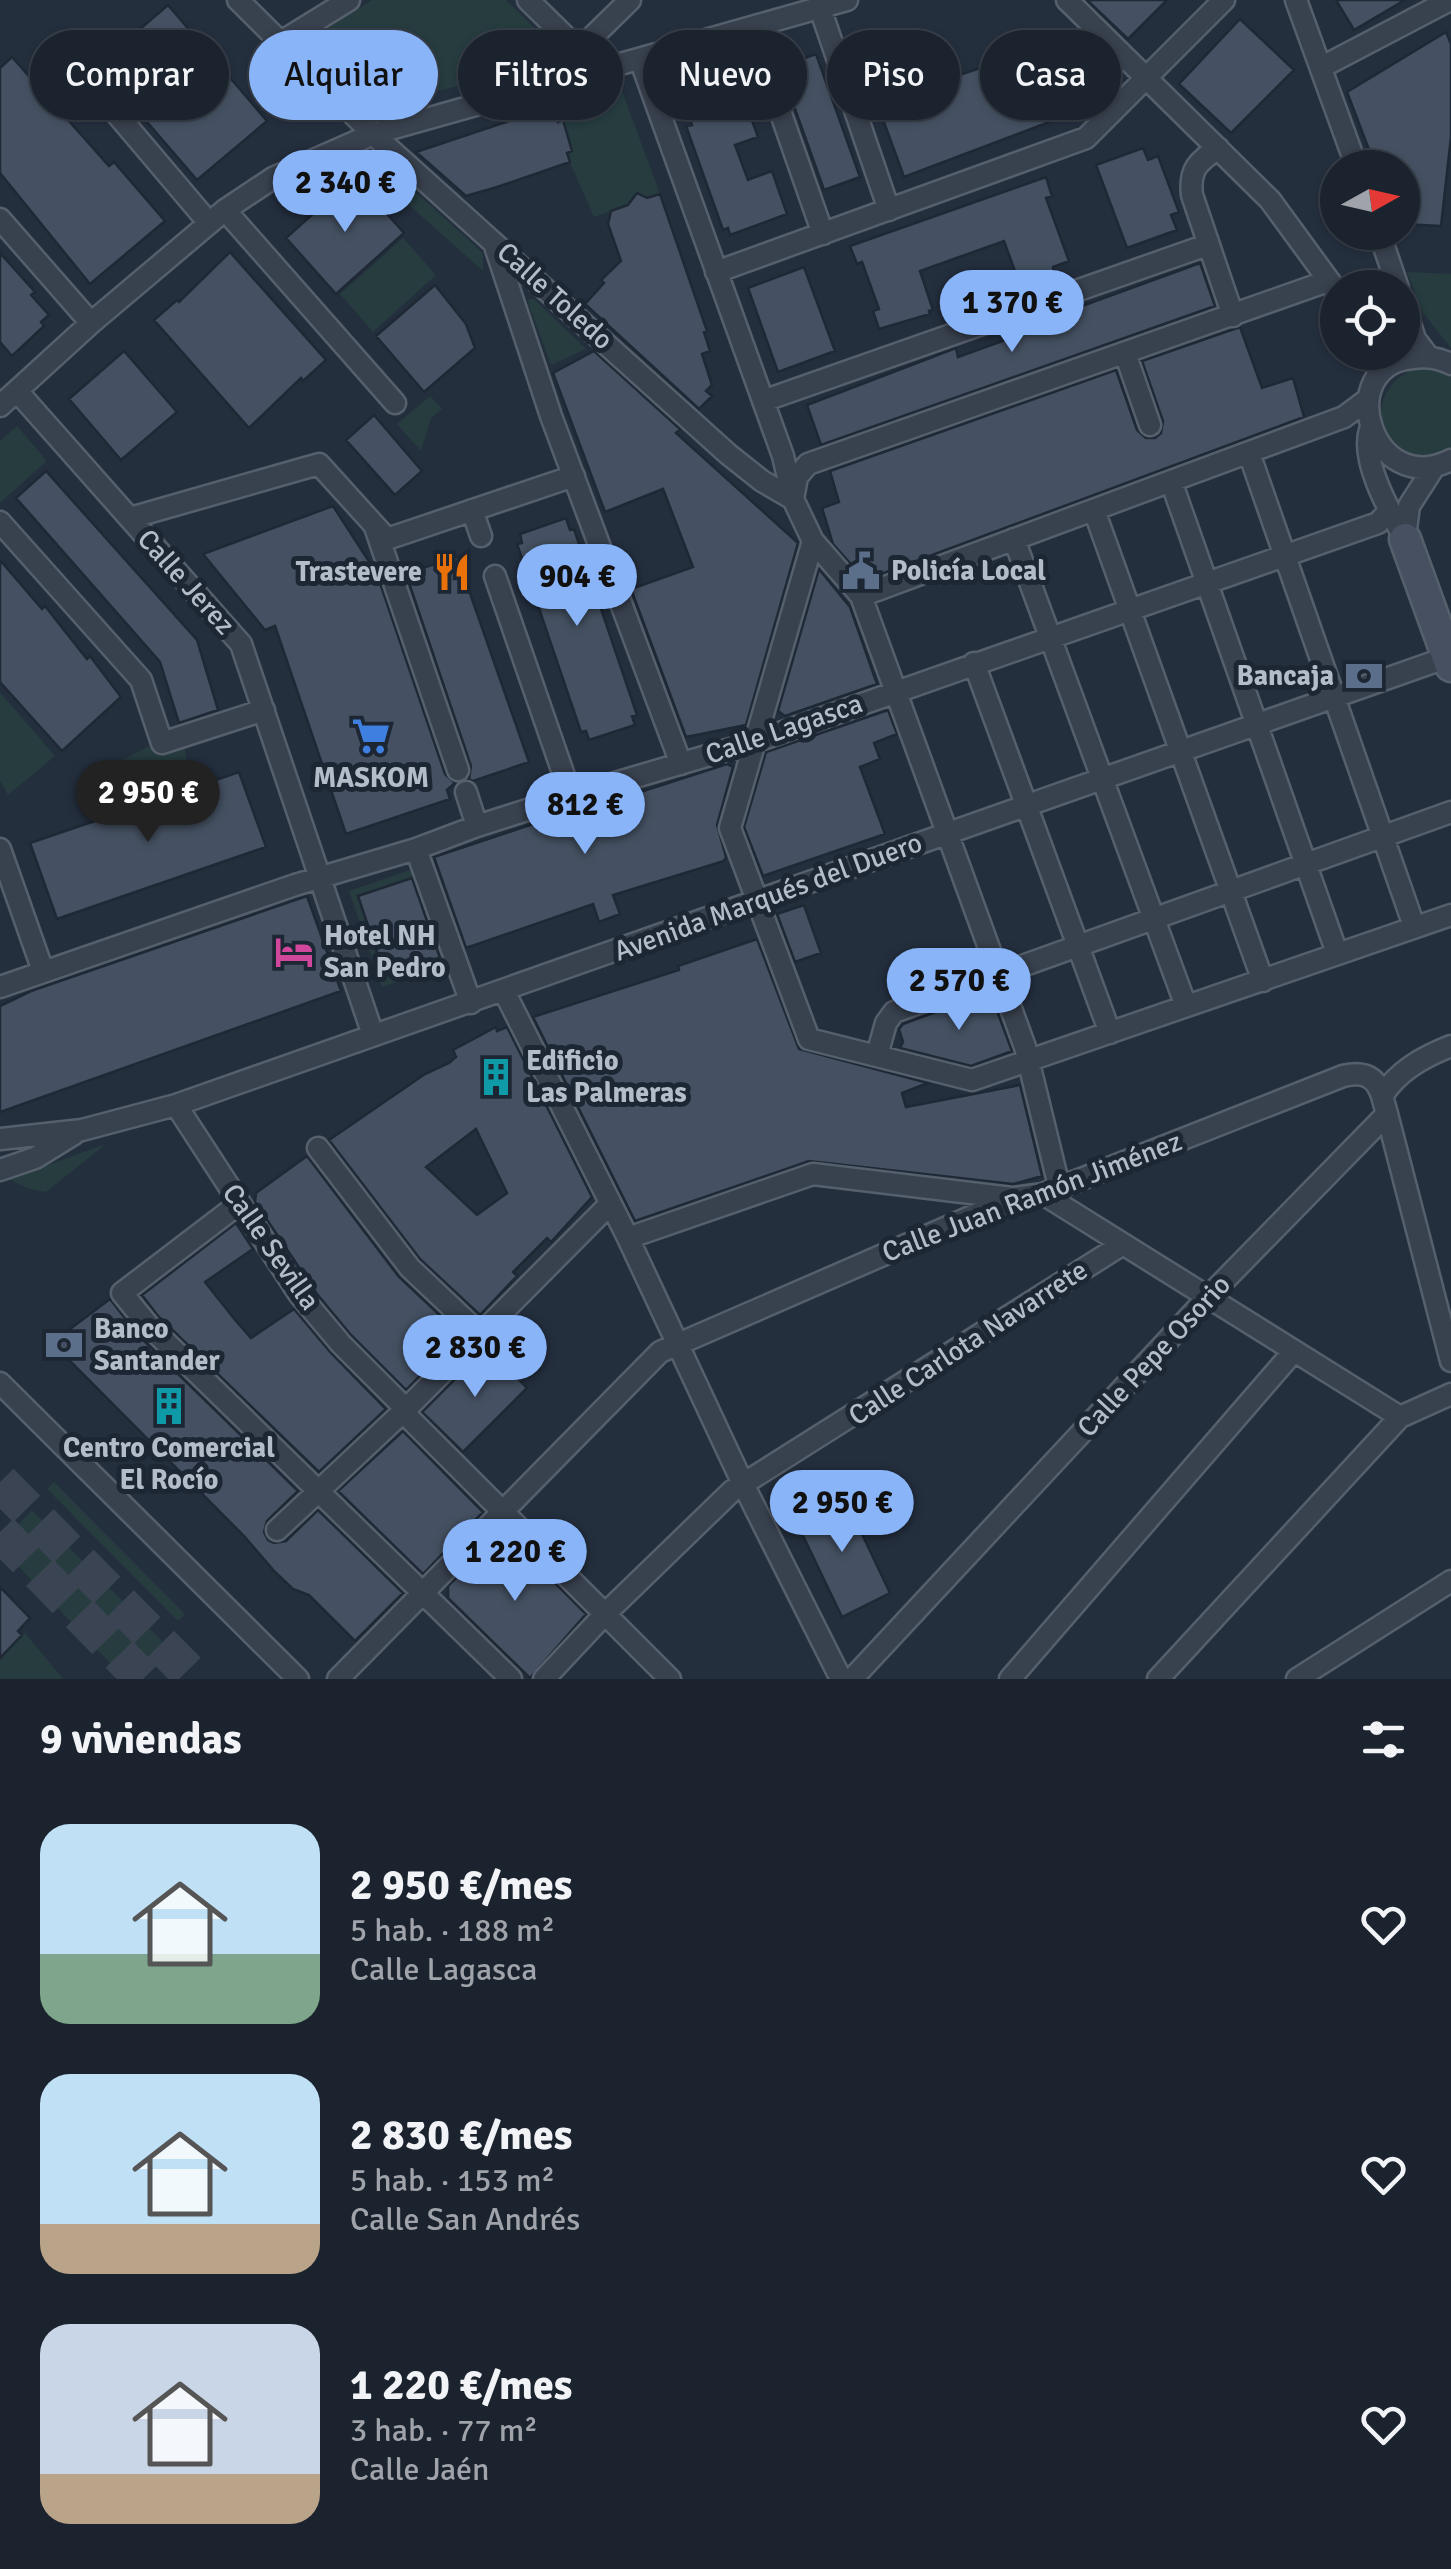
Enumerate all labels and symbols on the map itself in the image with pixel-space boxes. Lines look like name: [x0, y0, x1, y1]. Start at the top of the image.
pin: 2 340 €: [253, 150, 437, 235]
north arrow: [1320, 150, 1420, 250]
street label: Calle Toledo: [490, 235, 620, 357]
pin: 1 370 €: [920, 270, 1104, 355]
street label: Calle Jerez: [130, 522, 242, 642]
pin: 904 €: [507, 544, 647, 629]
public building icon: Policía Local: [840, 550, 882, 592]
restaurant icon: Trastevere: [431, 551, 473, 593]
place label: Policía Local: [891, 554, 1046, 588]
place label: Trastevere: [296, 555, 422, 589]
bank icon: Bancaja: [1343, 655, 1385, 697]
place label: Bancaja: [1236, 659, 1334, 693]
street label: Calle Lagasca: [701, 686, 867, 772]
supermarket icon: MASKOM: [350, 715, 392, 757]
pin: 2 950 €: [56, 760, 240, 845]
place label: MASKOM: [313, 761, 429, 795]
pin: 812 €: [515, 772, 655, 857]
street label: Avenida Marqués del Duero: [609, 825, 927, 969]
place label: Hotel NH San Pedro: [324, 919, 446, 985]
hotel icon: Hotel NH San Pedro: [273, 931, 315, 973]
pin: 2 570 €: [867, 948, 1051, 1033]
place label: Edificio Las Palmeras: [526, 1044, 687, 1110]
building icon: Edificio Las Palmeras: [475, 1056, 517, 1098]
street label: Calle Juan Ramón Jiménez: [878, 1124, 1186, 1270]
street label: Calle Sevilla: [215, 1177, 327, 1317]
street label: Calle Carlota Navarrete: [842, 1253, 1094, 1433]
street label: Calle Pepe Osorio: [1070, 1268, 1238, 1444]
place label: Banco Santander: [94, 1312, 220, 1378]
pin: 2 830 €: [383, 1315, 567, 1400]
bank icon: Banco Santander: [43, 1324, 85, 1366]
building icon: Centro Comercial El Rocío: [148, 1385, 190, 1427]
place label: Centro Comercial El Rocío: [63, 1431, 275, 1497]
pin: 2 950 €: [750, 1470, 934, 1555]
pin: 1 220 €: [423, 1519, 607, 1604]

